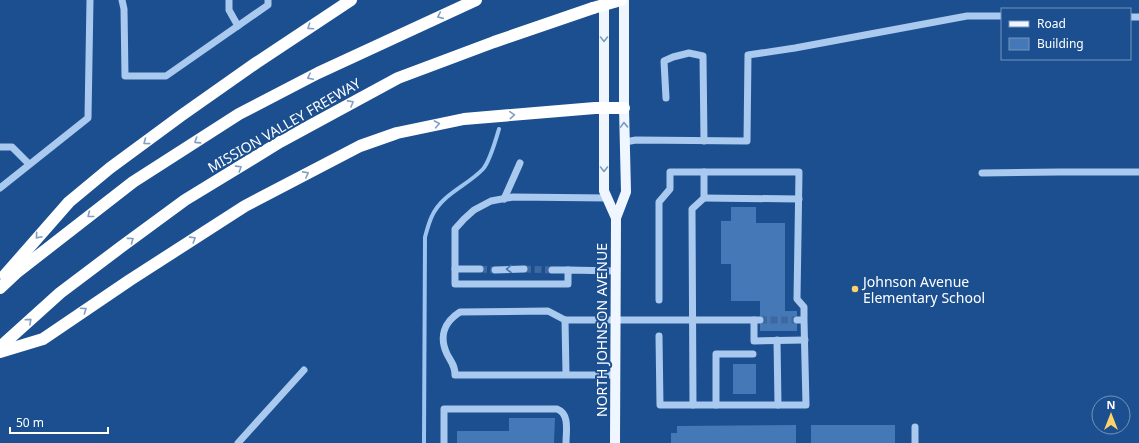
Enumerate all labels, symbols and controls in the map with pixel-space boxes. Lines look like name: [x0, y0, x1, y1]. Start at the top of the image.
legend: [1001, 8, 1131, 60]
one-way arrow: [437, 11, 444, 19]
text: Road: [1037, 15, 1066, 32]
one-way arrow: [307, 22, 314, 30]
text: Building: [1037, 35, 1084, 52]
one-way arrow: [600, 36, 608, 42]
street label: MISSION VALLEY FREEWAY: [204, 73, 364, 177]
one-way arrow: [307, 73, 314, 80]
one-way arrow: [347, 101, 355, 108]
one-way arrow: [509, 111, 515, 120]
one-way arrow: [434, 121, 440, 129]
one-way arrow: [620, 122, 628, 128]
one-way arrow: [194, 136, 201, 143]
one-way arrow: [144, 137, 151, 144]
one-way arrow: [235, 165, 242, 172]
one-way arrow: [600, 166, 608, 172]
one-way arrow: [301, 171, 309, 179]
one-way arrow: [87, 211, 94, 218]
one-way arrow: [36, 232, 43, 239]
one-way arrow: [189, 237, 196, 244]
one-way arrow: [126, 238, 133, 245]
street label: NORTH JOHNSON AVENUE: [592, 243, 611, 417]
one-way arrow: [506, 265, 512, 274]
place label: Johnson Avenue Elementary School: [861, 272, 985, 307]
marker: Johnson Avenue Elementary School: [850, 284, 860, 294]
one-way arrow: [80, 308, 87, 315]
one-way arrow: [24, 318, 32, 326]
north arrow: [1091, 395, 1131, 435]
text: N: [1107, 397, 1115, 412]
scale bar: [10, 409, 108, 435]
text: 50 m: [16, 414, 44, 431]

